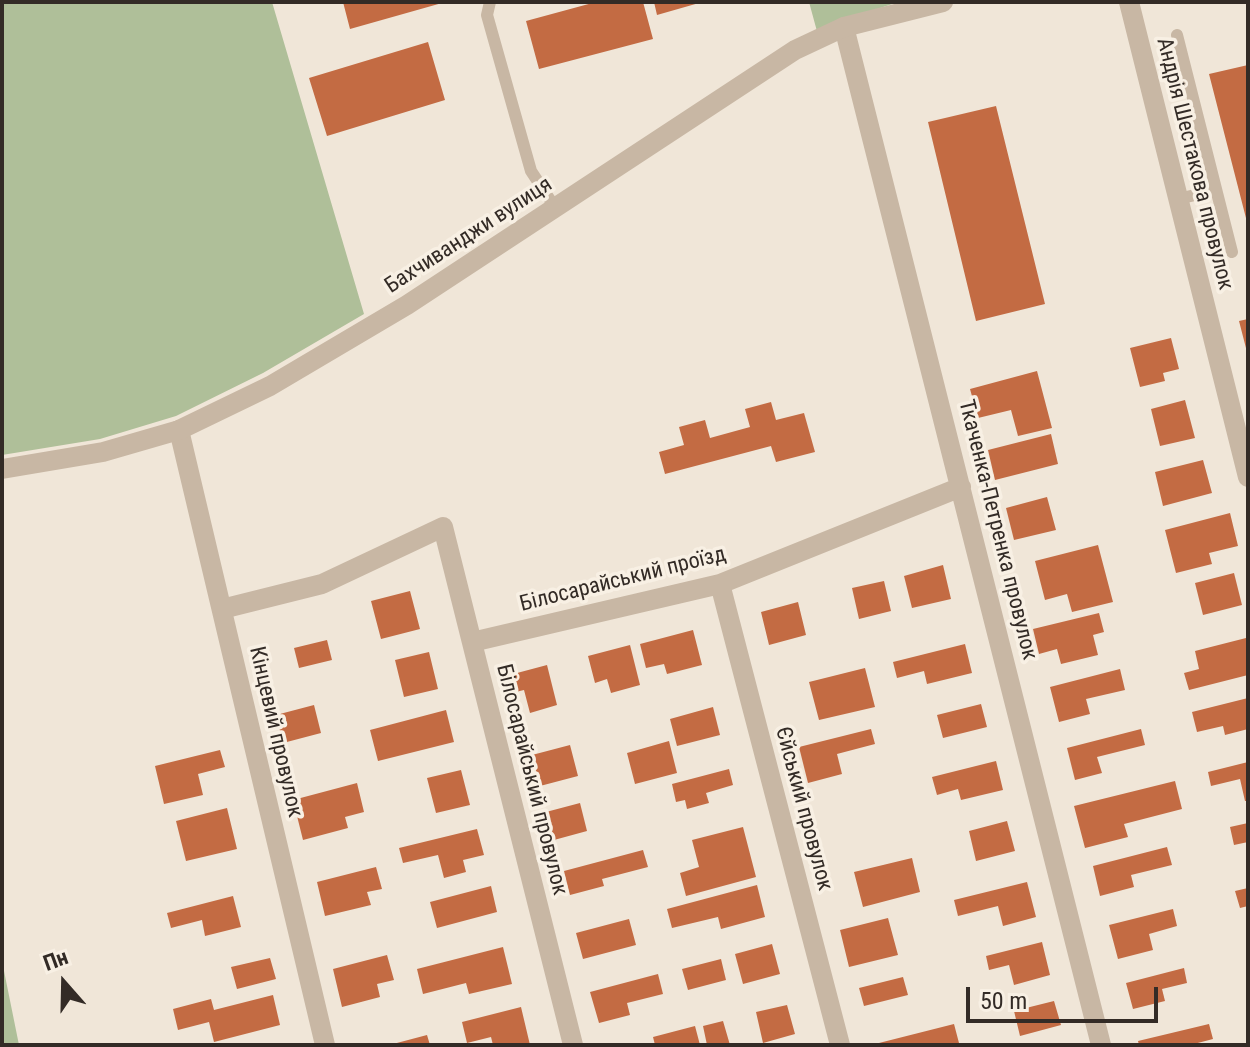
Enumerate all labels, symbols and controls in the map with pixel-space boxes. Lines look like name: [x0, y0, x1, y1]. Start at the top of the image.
street label: Андрія Шестакова провулок: [1150, 35, 1238, 293]
street label: Бахчиванджи вулиця: [381, 172, 557, 300]
street label: Ткаченка-Петренка провулок: [952, 397, 1042, 663]
street label: Білосарайський проїзд: [517, 542, 729, 618]
street label: Кінцевий провулок: [243, 644, 307, 820]
street label: Білосарайський провулок: [490, 662, 572, 898]
street label: Єйський провулок: [768, 724, 838, 894]
north arrow: [24, 943, 104, 1023]
text: Пн: [40, 944, 71, 976]
scale bar: [970, 971, 1162, 1021]
text: 50 m: [980, 987, 1027, 1015]

